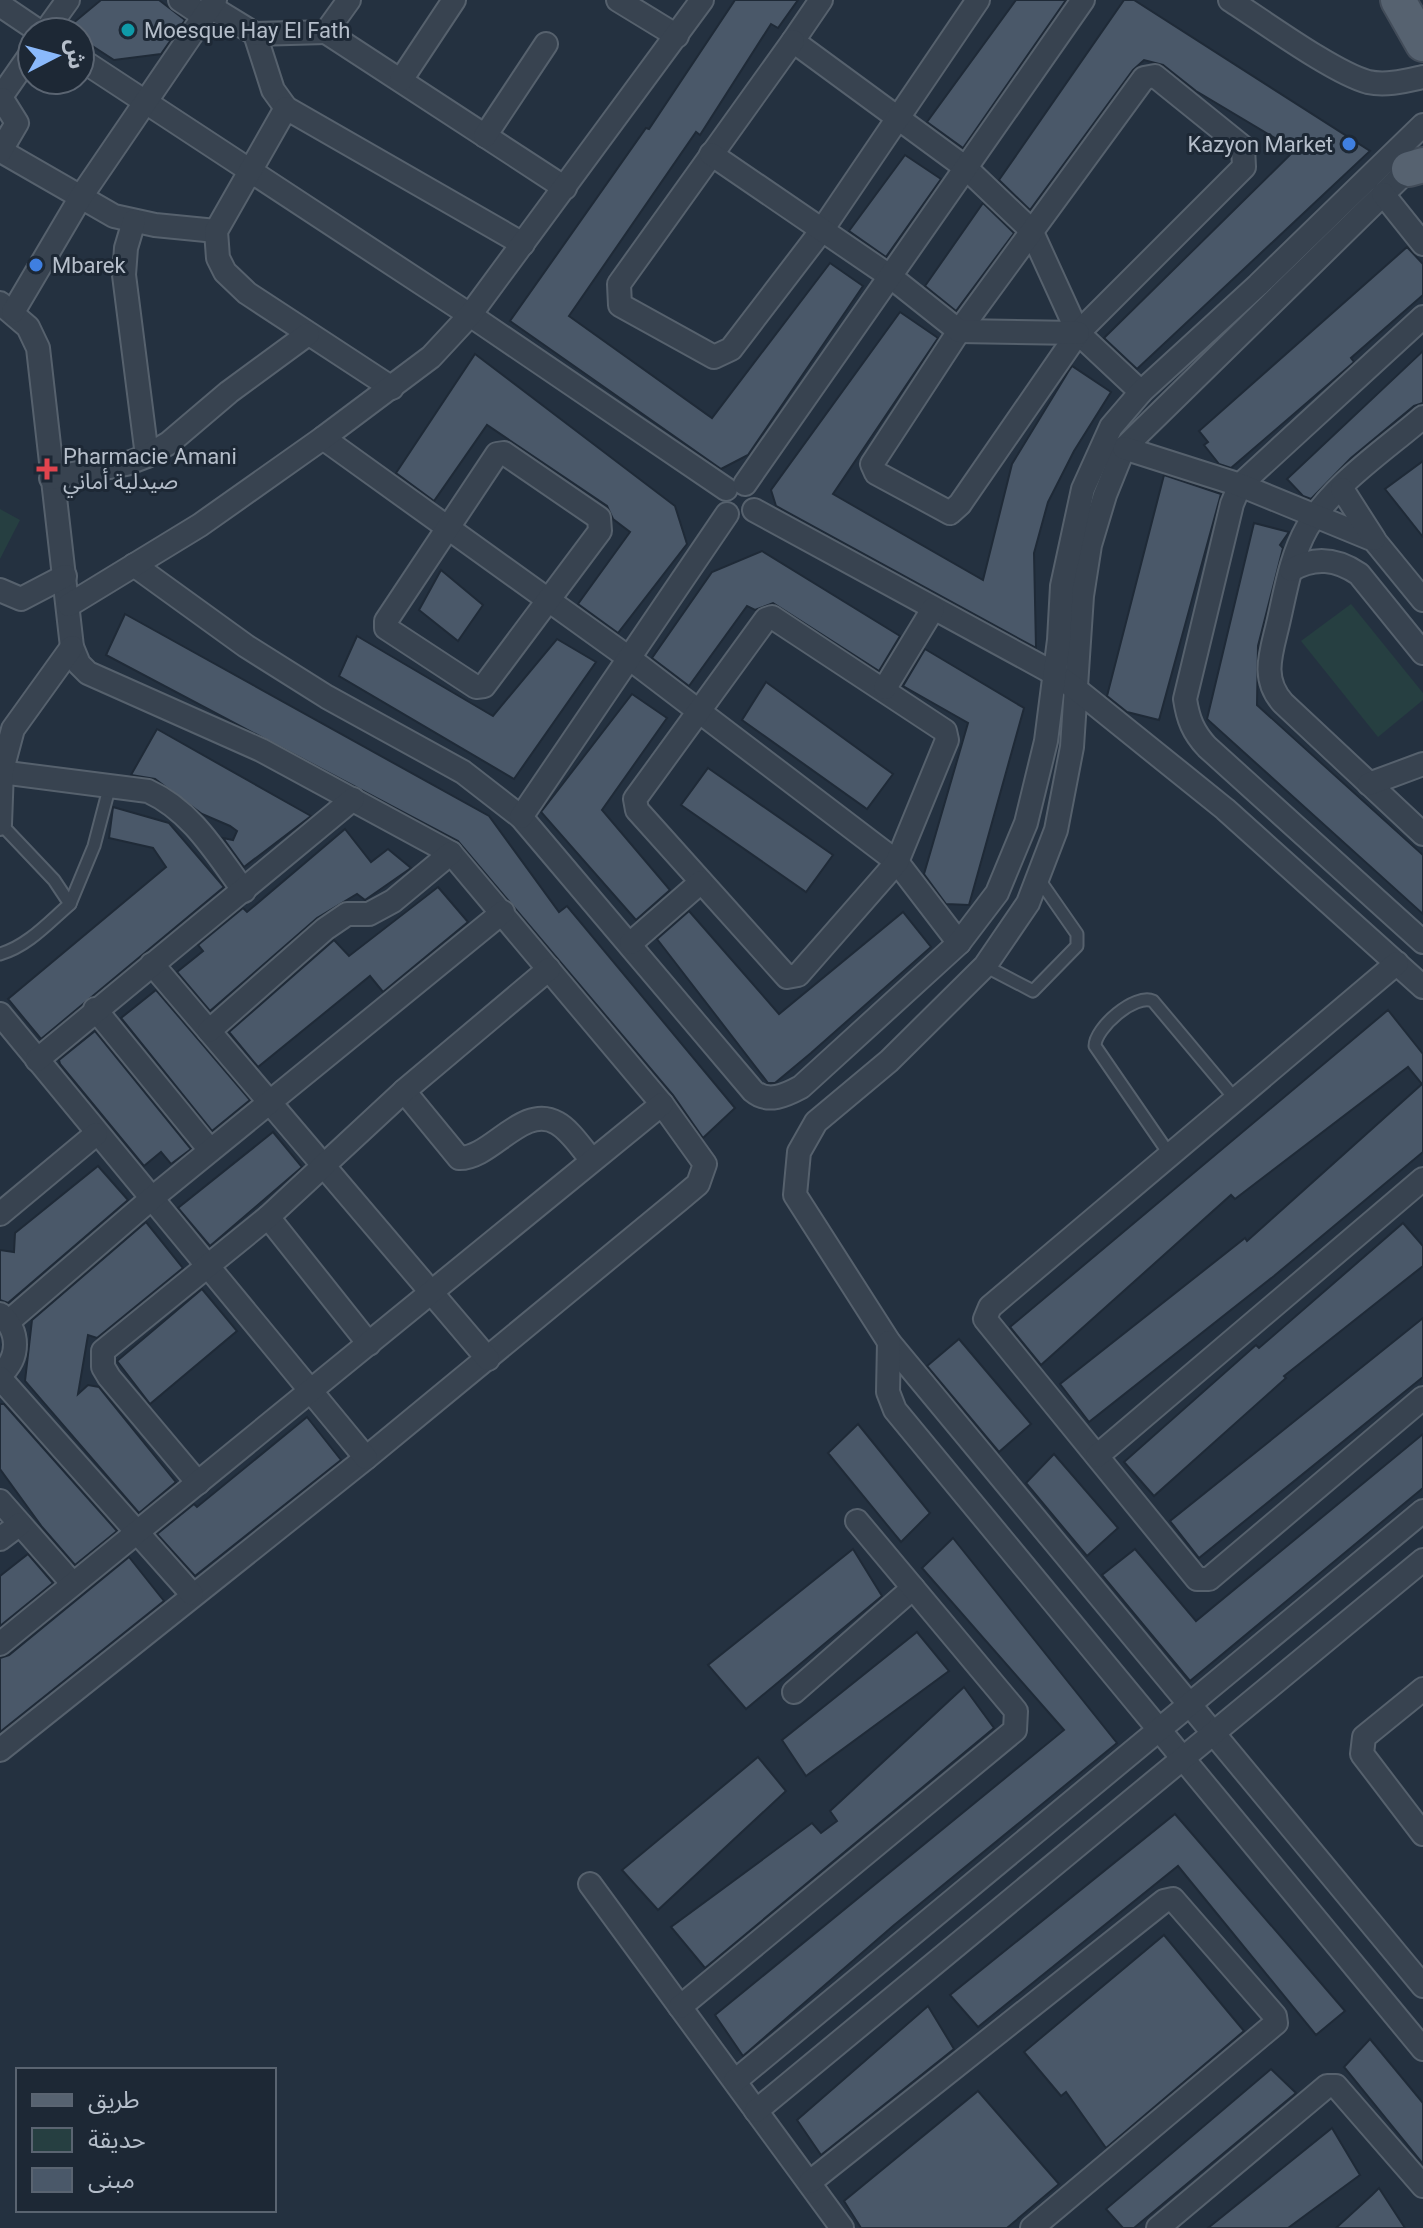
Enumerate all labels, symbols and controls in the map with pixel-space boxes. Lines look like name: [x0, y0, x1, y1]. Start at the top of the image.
north arrow: [16, 16, 96, 96]
place label: Moesque Hay El Fath: [144, 18, 350, 43]
marker: Moesque Hay El Fath: [119, 21, 137, 39]
text: ش: [61, 38, 89, 70]
place label: Kazyon Market: [1187, 132, 1333, 157]
marker: Kazyon Market: [1340, 135, 1358, 153]
place label: Mbarek: [52, 253, 126, 278]
marker: Mbarek: [27, 256, 45, 274]
place label: Pharmacie Amani صيدلية أماني: [63, 444, 237, 498]
marker: Pharmacie Amani صيدلية أماني: [38, 460, 56, 478]
legend: [16, 2068, 276, 2212]
text: طريق: [88, 2086, 140, 2115]
text: حديقة: [88, 2126, 146, 2154]
text: مبنى: [88, 2166, 135, 2194]

